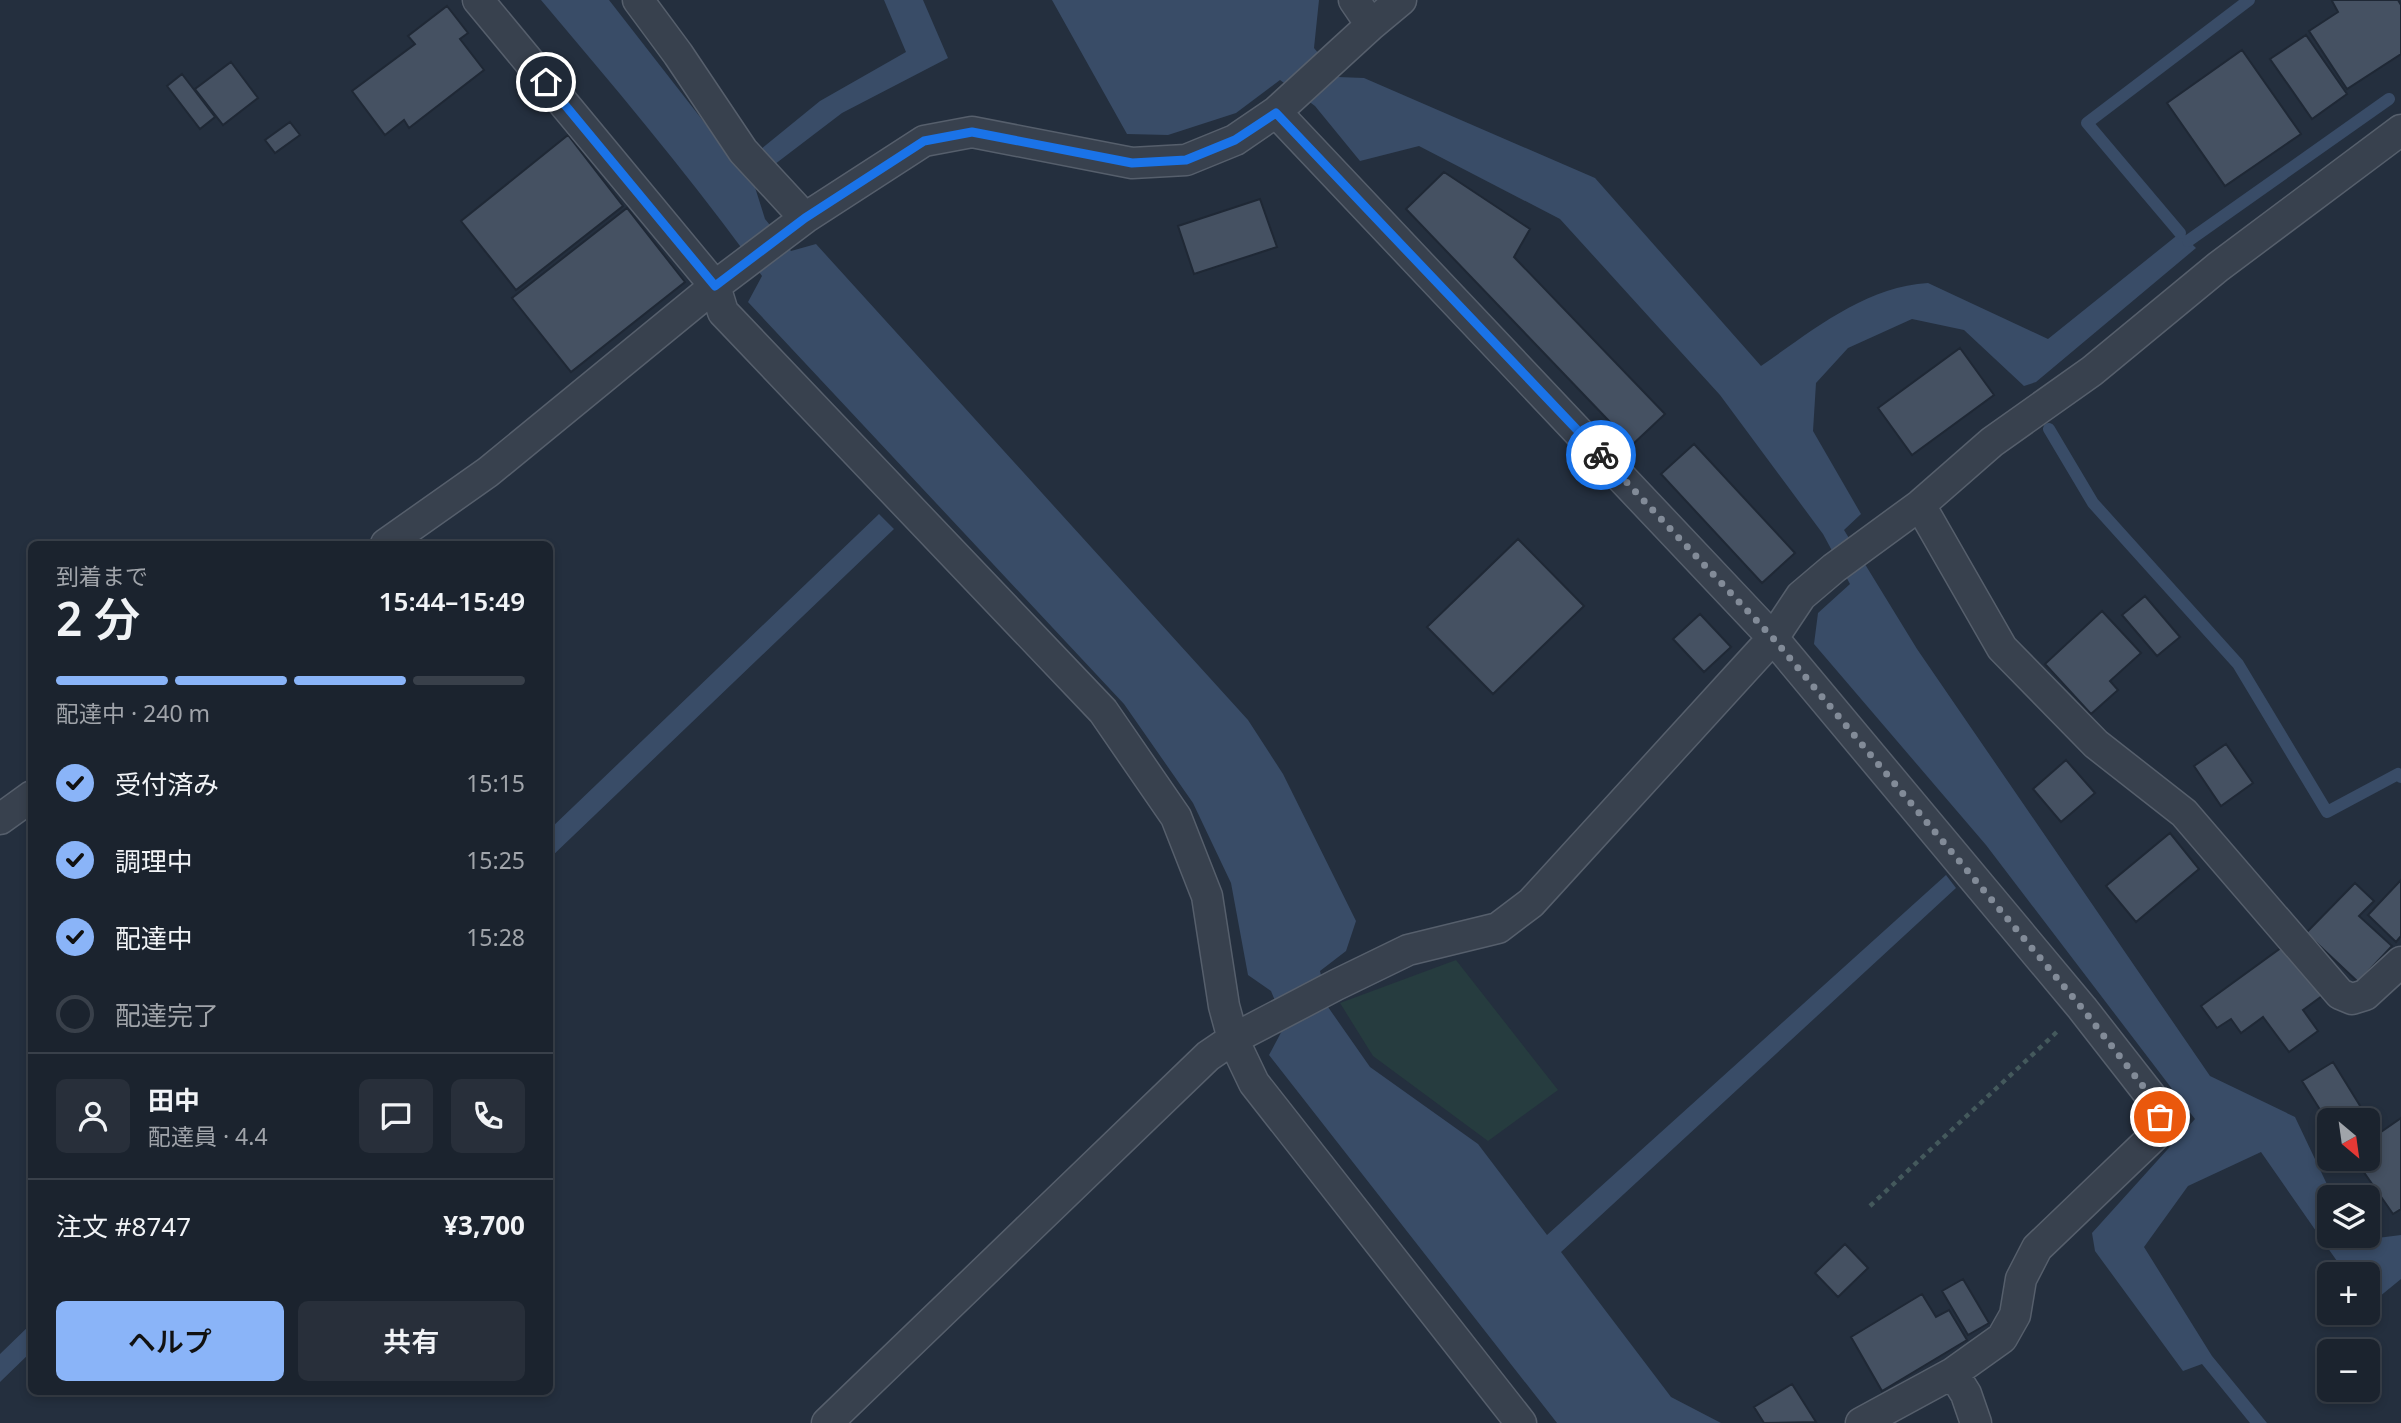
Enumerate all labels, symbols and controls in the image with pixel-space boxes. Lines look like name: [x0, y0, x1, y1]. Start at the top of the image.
pin: [516, 52, 576, 112]
icon: home: [527, 63, 565, 101]
courier: [1566, 420, 1636, 490]
icon: bike: [1582, 436, 1620, 474]
text: 到着まで: [56, 560, 148, 592]
text: 15:44–15:49: [379, 583, 525, 619]
text: 2 分: [56, 587, 140, 649]
text: 配達中 · 240 m: [56, 697, 210, 729]
icon: check: [56, 764, 94, 802]
text: 受付済み: [115, 766, 219, 802]
text: 15:15: [466, 767, 525, 799]
icon: check: [56, 841, 94, 879]
text: 調理中: [115, 843, 193, 879]
text: 15:25: [466, 844, 525, 876]
icon: check: [56, 918, 94, 956]
text: 配達中: [115, 920, 193, 956]
text: 15:28: [466, 921, 525, 953]
text: 配達完了: [115, 997, 219, 1033]
button: person: [56, 1079, 130, 1153]
button: chat: [359, 1079, 433, 1153]
button: phone: [451, 1079, 525, 1153]
text: 田中: [148, 1082, 200, 1118]
pin: [2130, 1087, 2190, 1147]
icon: bag: [2141, 1098, 2179, 1136]
north arrow: [2317, 1108, 2380, 1171]
map controls: [2317, 1108, 2380, 1402]
text: 配達員 · 4.4: [148, 1120, 268, 1152]
button: layers: [2317, 1185, 2380, 1248]
text: ¥3,700: [443, 1207, 525, 1243]
text: 注文 #8747: [56, 1208, 191, 1244]
button: +: [2317, 1262, 2380, 1325]
button: ヘルプ: [56, 1301, 284, 1381]
button: 共有: [298, 1301, 525, 1381]
button: −: [2317, 1339, 2380, 1402]

